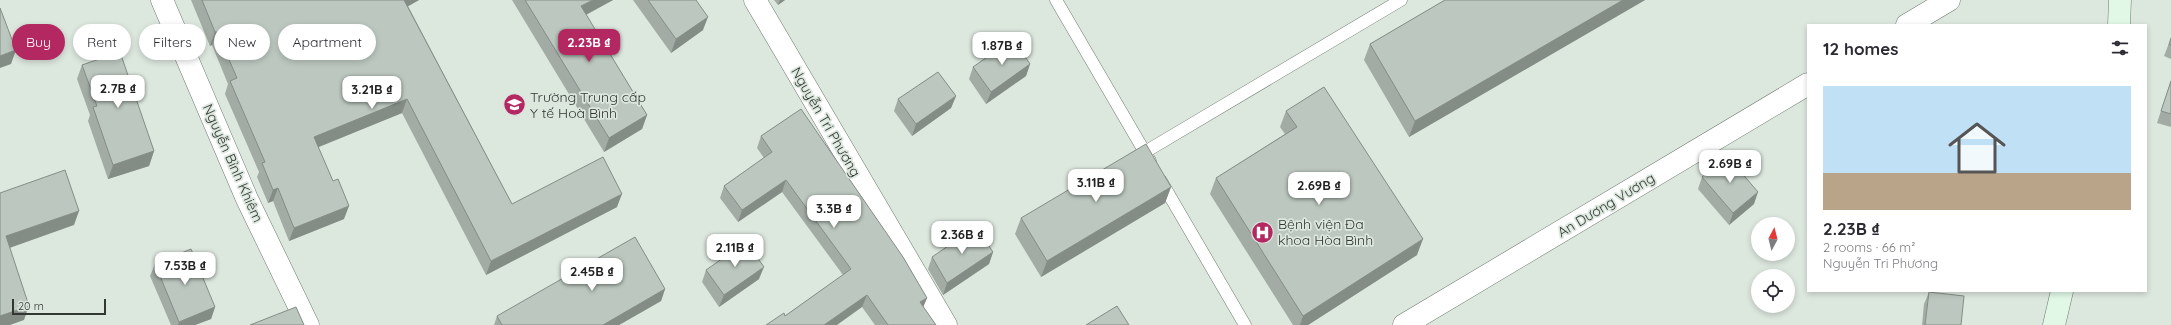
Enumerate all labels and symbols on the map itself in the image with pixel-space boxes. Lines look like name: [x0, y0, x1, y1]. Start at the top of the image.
pin: 2.23B ₫: [552, 29, 626, 63]
pin: 1.87B ₫: [965, 32, 1039, 66]
street label: Nguyễn Tri Phương: [787, 64, 865, 180]
pin: 2.7B ₫: [85, 75, 151, 109]
pin: 3.21B ₫: [335, 76, 409, 110]
place label: Trường Trung cấp Y tế Hoà Bình: [530, 88, 646, 122]
school or university icon: Trường Trung cấp Y tế Hoà Bình: [502, 92, 528, 118]
street label: Nguyễn Bỉnh Khiêm: [199, 101, 267, 225]
pin: 2.69B ₫: [1693, 150, 1767, 184]
pin: 3.11B ₫: [1059, 169, 1133, 203]
street label: An Dương Vương: [1554, 169, 1658, 241]
pin: 2.69B ₫: [1282, 172, 1356, 206]
pin: 3.3B ₫: [801, 195, 867, 229]
place label: Bệnh viện Đa khoa Hòa Bình: [1278, 215, 1373, 249]
north arrow: [1751, 217, 1795, 261]
hospital icon: Bệnh viện Đa khoa Hòa Bình: [1250, 219, 1276, 245]
pin: 2.36B ₫: [925, 221, 999, 255]
pin: 2.11B ₫: [698, 234, 772, 268]
pin: 7.53B ₫: [148, 252, 222, 286]
pin: 2.45B ₫: [555, 258, 629, 292]
scale bar: [12, 297, 106, 316]

